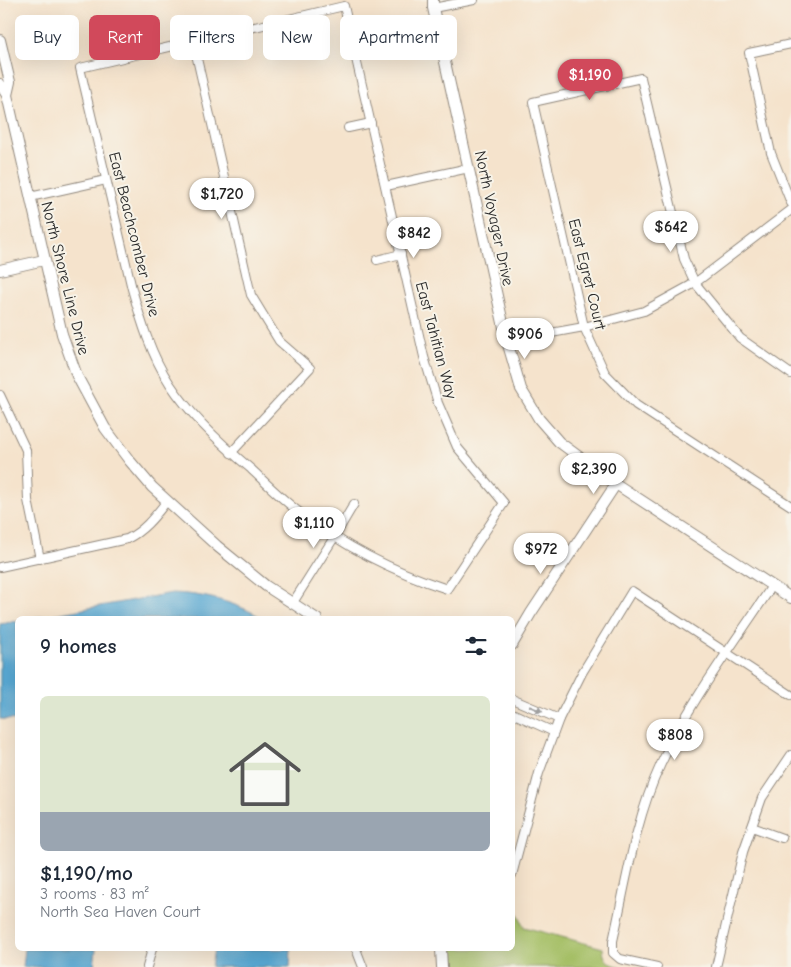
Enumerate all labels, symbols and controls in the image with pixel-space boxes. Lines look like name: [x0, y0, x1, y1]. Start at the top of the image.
chip: Buy: [15, 15, 79, 60]
chip: Rent: [89, 15, 160, 60]
chip: Filters: [170, 15, 253, 60]
chip: New: [263, 15, 330, 60]
chip: Apartment: [340, 15, 457, 60]
pin: $1,190: [549, 58, 631, 101]
text: $1,190: [569, 66, 611, 84]
street label: North Voyager Drive: [471, 149, 517, 287]
street label: East Beachcomber Drive: [105, 150, 163, 318]
pin: $1,720: [181, 178, 263, 220]
text: $1,720: [200, 185, 244, 203]
street label: North Shore Line Drive: [37, 200, 93, 357]
pin: $642: [641, 210, 701, 253]
pin: $842: [384, 216, 444, 259]
street label: East Egret Court: [565, 217, 610, 332]
text: $642: [654, 218, 688, 236]
text: $842: [397, 224, 431, 242]
street label: East Tahitian Way: [412, 280, 461, 402]
pin: $906: [495, 318, 555, 360]
text: $906: [507, 325, 543, 343]
pin: $2,390: [553, 452, 635, 495]
text: $2,390: [571, 460, 617, 478]
pin: $1,110: [273, 506, 355, 549]
text: $1,110: [294, 514, 334, 532]
pin: $972: [511, 532, 571, 575]
text: $972: [524, 540, 558, 558]
icon: filters: [462, 632, 490, 660]
text: 9 homes: [40, 634, 116, 658]
one-way arrow: [529, 705, 543, 713]
pin: $808: [645, 718, 705, 761]
text: $808: [657, 726, 693, 744]
icon: home: [220, 729, 310, 819]
text: $1,190/mo: [40, 861, 133, 885]
text: 3 rooms · 83 m²: [40, 885, 149, 903]
text: North Sea Haven Court: [40, 903, 200, 921]

